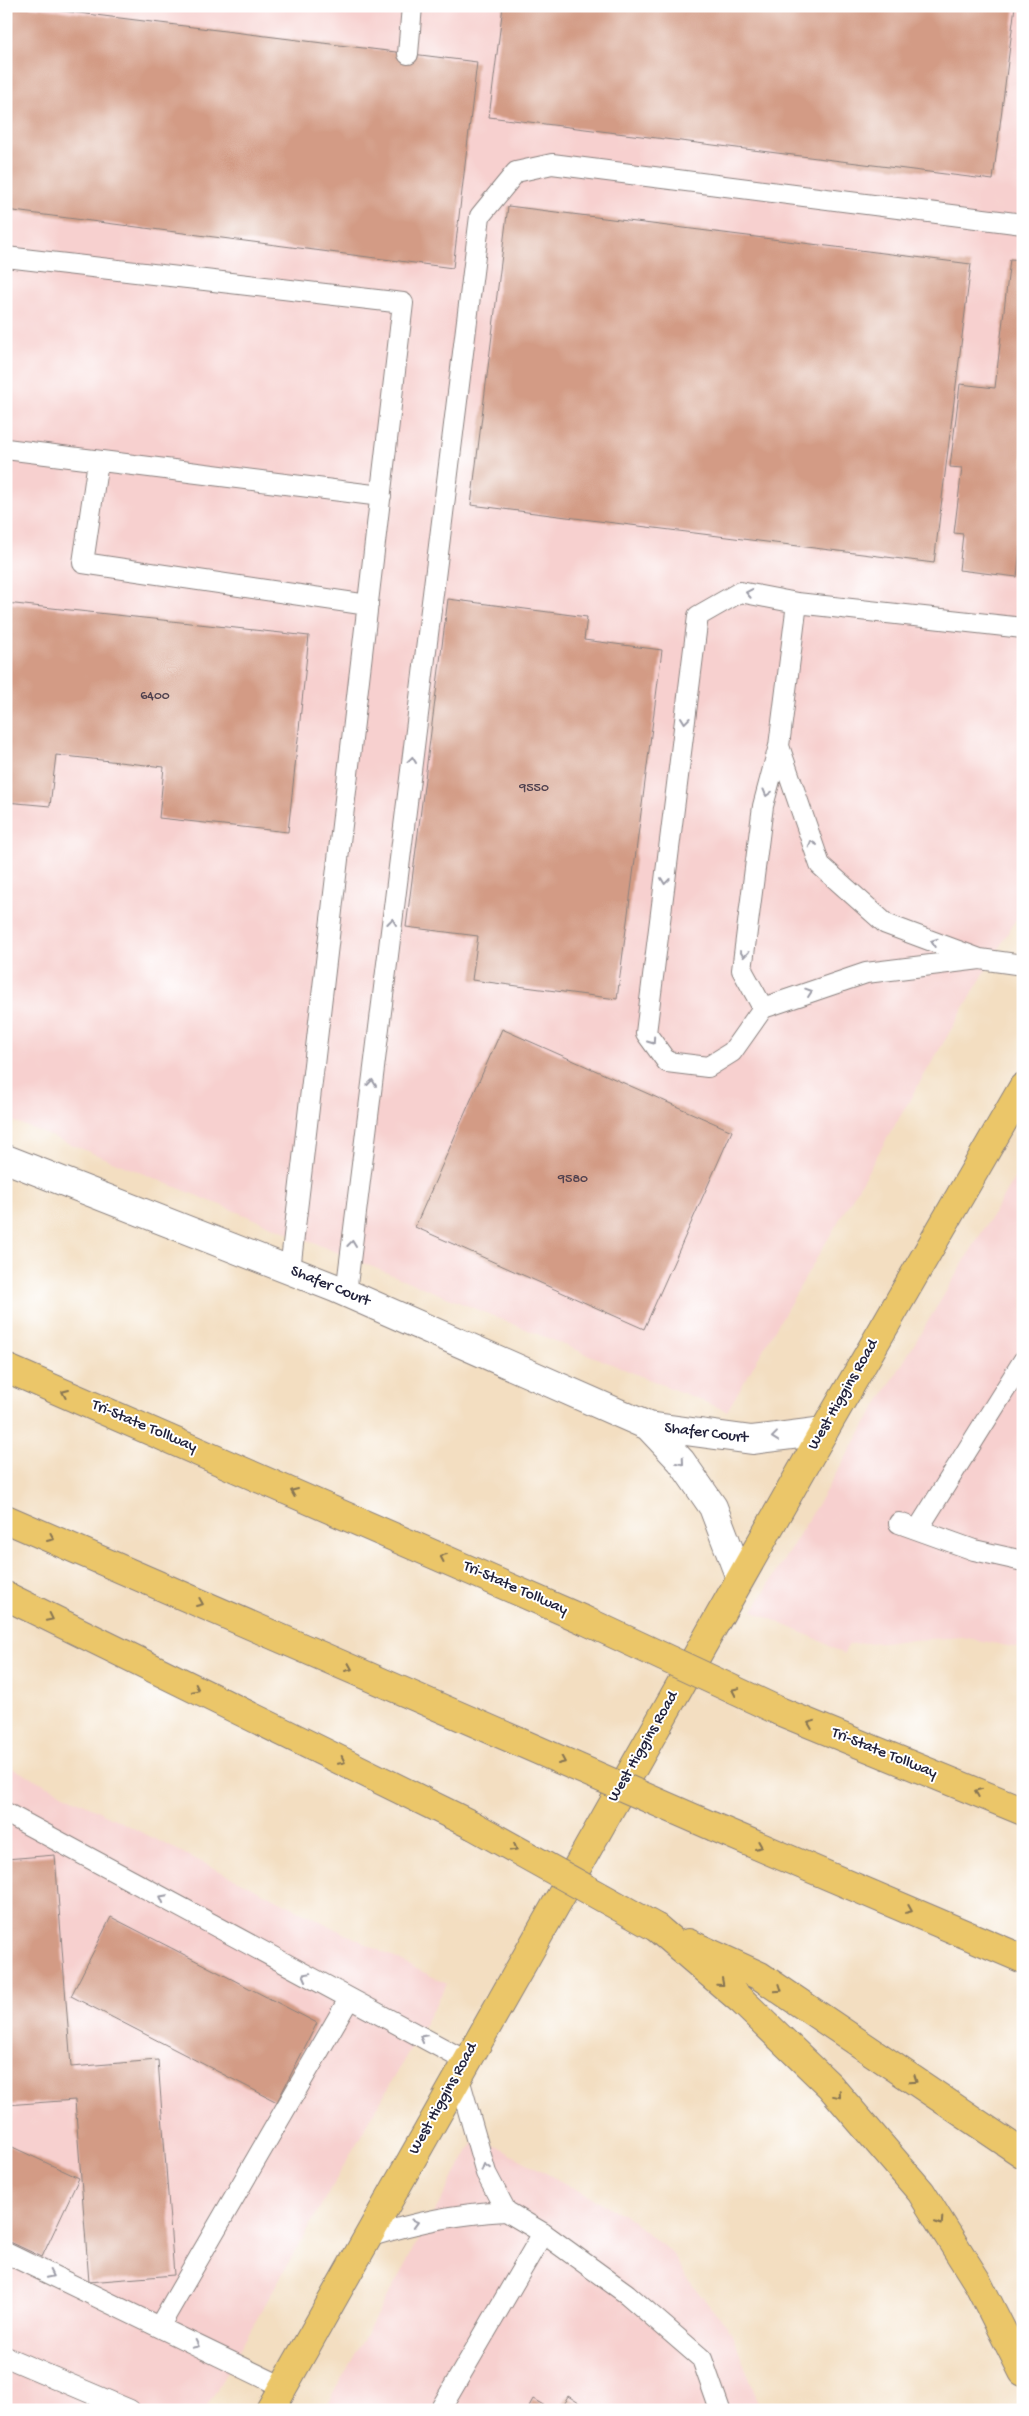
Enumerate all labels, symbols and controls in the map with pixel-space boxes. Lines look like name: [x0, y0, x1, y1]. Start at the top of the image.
one-way arrow: [744, 589, 753, 599]
house number: 6400: [140, 688, 170, 705]
one-way arrow: [680, 716, 691, 724]
one-way arrow: [406, 756, 417, 764]
house number: 9550: [518, 780, 549, 797]
one-way arrow: [762, 789, 772, 797]
one-way arrow: [808, 840, 818, 849]
one-way arrow: [660, 878, 671, 886]
one-way arrow: [386, 917, 397, 925]
one-way arrow: [930, 938, 939, 948]
one-way arrow: [739, 951, 750, 959]
one-way arrow: [805, 988, 813, 998]
one-way arrow: [646, 1035, 655, 1045]
one-way arrow: [366, 1079, 377, 1087]
house number: 9580: [557, 1171, 588, 1188]
one-way arrow: [346, 1240, 357, 1248]
street label: Shafer Court: [287, 1262, 374, 1312]
street label: West Higgins Road: [805, 1335, 884, 1454]
one-way arrow: [61, 1389, 70, 1400]
street label: Tri-State Tollway: [88, 1396, 200, 1458]
street label: Shafer Court: [663, 1419, 750, 1449]
one-way arrow: [771, 1431, 779, 1442]
one-way arrow: [676, 1456, 684, 1465]
one-way arrow: [290, 1487, 299, 1498]
one-way arrow: [46, 1532, 55, 1543]
one-way arrow: [439, 1553, 448, 1564]
street label: Tri-State Tollway: [459, 1557, 570, 1621]
one-way arrow: [195, 1597, 204, 1608]
one-way arrow: [45, 1612, 54, 1622]
one-way arrow: [344, 1661, 353, 1672]
one-way arrow: [191, 1683, 200, 1694]
one-way arrow: [731, 1686, 740, 1697]
street label: West Higgins Road: [605, 1687, 684, 1806]
one-way arrow: [807, 1720, 816, 1731]
street label: Tri-State Tollway: [827, 1724, 940, 1784]
one-way arrow: [557, 1754, 566, 1765]
one-way arrow: [337, 1755, 346, 1765]
one-way arrow: [974, 1788, 983, 1799]
one-way arrow: [754, 1840, 763, 1851]
one-way arrow: [509, 1842, 518, 1852]
one-way arrow: [160, 1895, 169, 1905]
one-way arrow: [904, 1904, 913, 1915]
one-way arrow: [303, 1972, 312, 1982]
one-way arrow: [715, 1977, 724, 1986]
one-way arrow: [773, 1983, 783, 1992]
one-way arrow: [419, 2034, 428, 2044]
street label: West Higgins Road: [405, 2039, 483, 2158]
one-way arrow: [908, 2074, 917, 2083]
one-way arrow: [832, 2090, 841, 2099]
one-way arrow: [481, 2164, 491, 2172]
one-way arrow: [933, 2216, 943, 2225]
one-way arrow: [410, 2219, 418, 2229]
one-way arrow: [45, 2268, 54, 2279]
one-way arrow: [191, 2339, 200, 2349]

